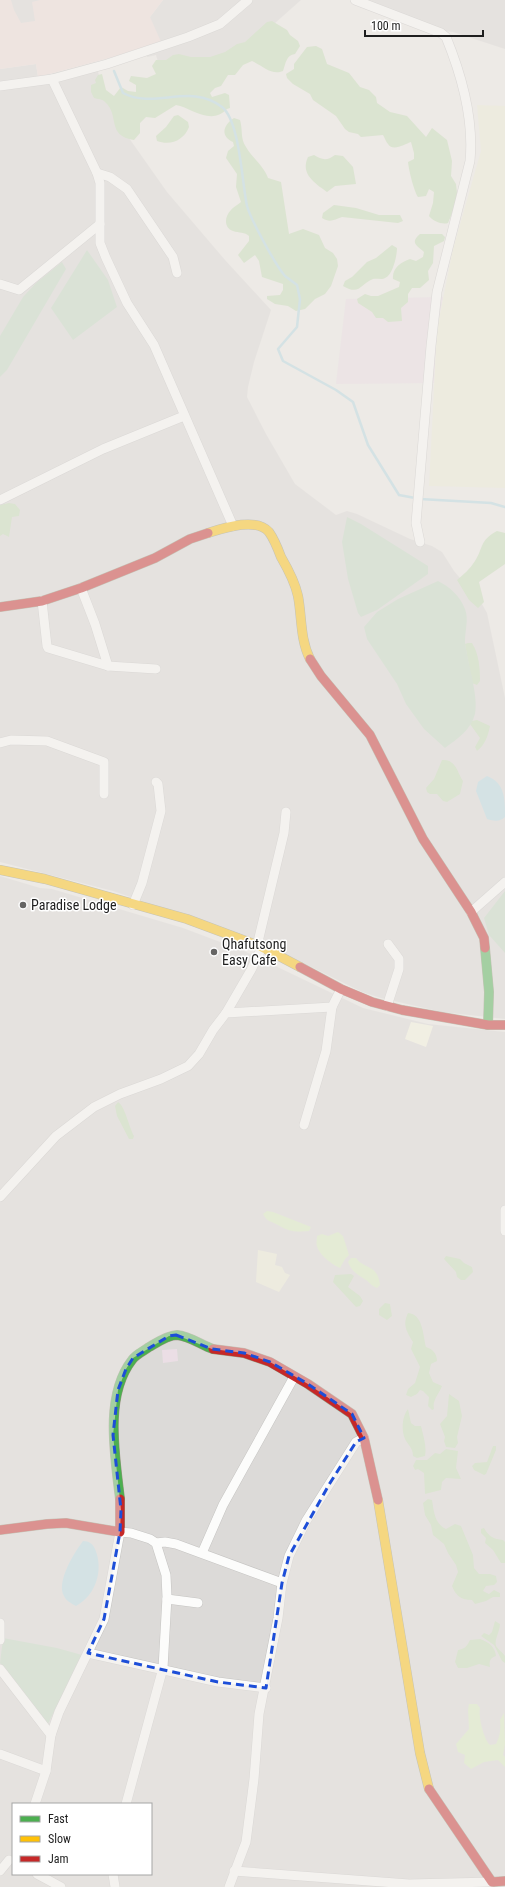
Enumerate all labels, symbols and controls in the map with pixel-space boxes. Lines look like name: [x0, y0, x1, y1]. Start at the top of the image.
scale bar: [365, 12, 483, 38]
text: 100 m: [371, 19, 401, 33]
place label: Paradise Lodge: [31, 897, 117, 913]
marker: Paradise Lodge: [18, 900, 28, 910]
place label: Qhafutsong Easy Cafe: [222, 936, 286, 968]
marker: Qhafutsong Easy Cafe: [209, 947, 219, 957]
legend: [12, 1803, 152, 1875]
text: Fast: [48, 1812, 69, 1826]
text: Slow: [48, 1832, 71, 1846]
text: Jam: [48, 1852, 69, 1866]

